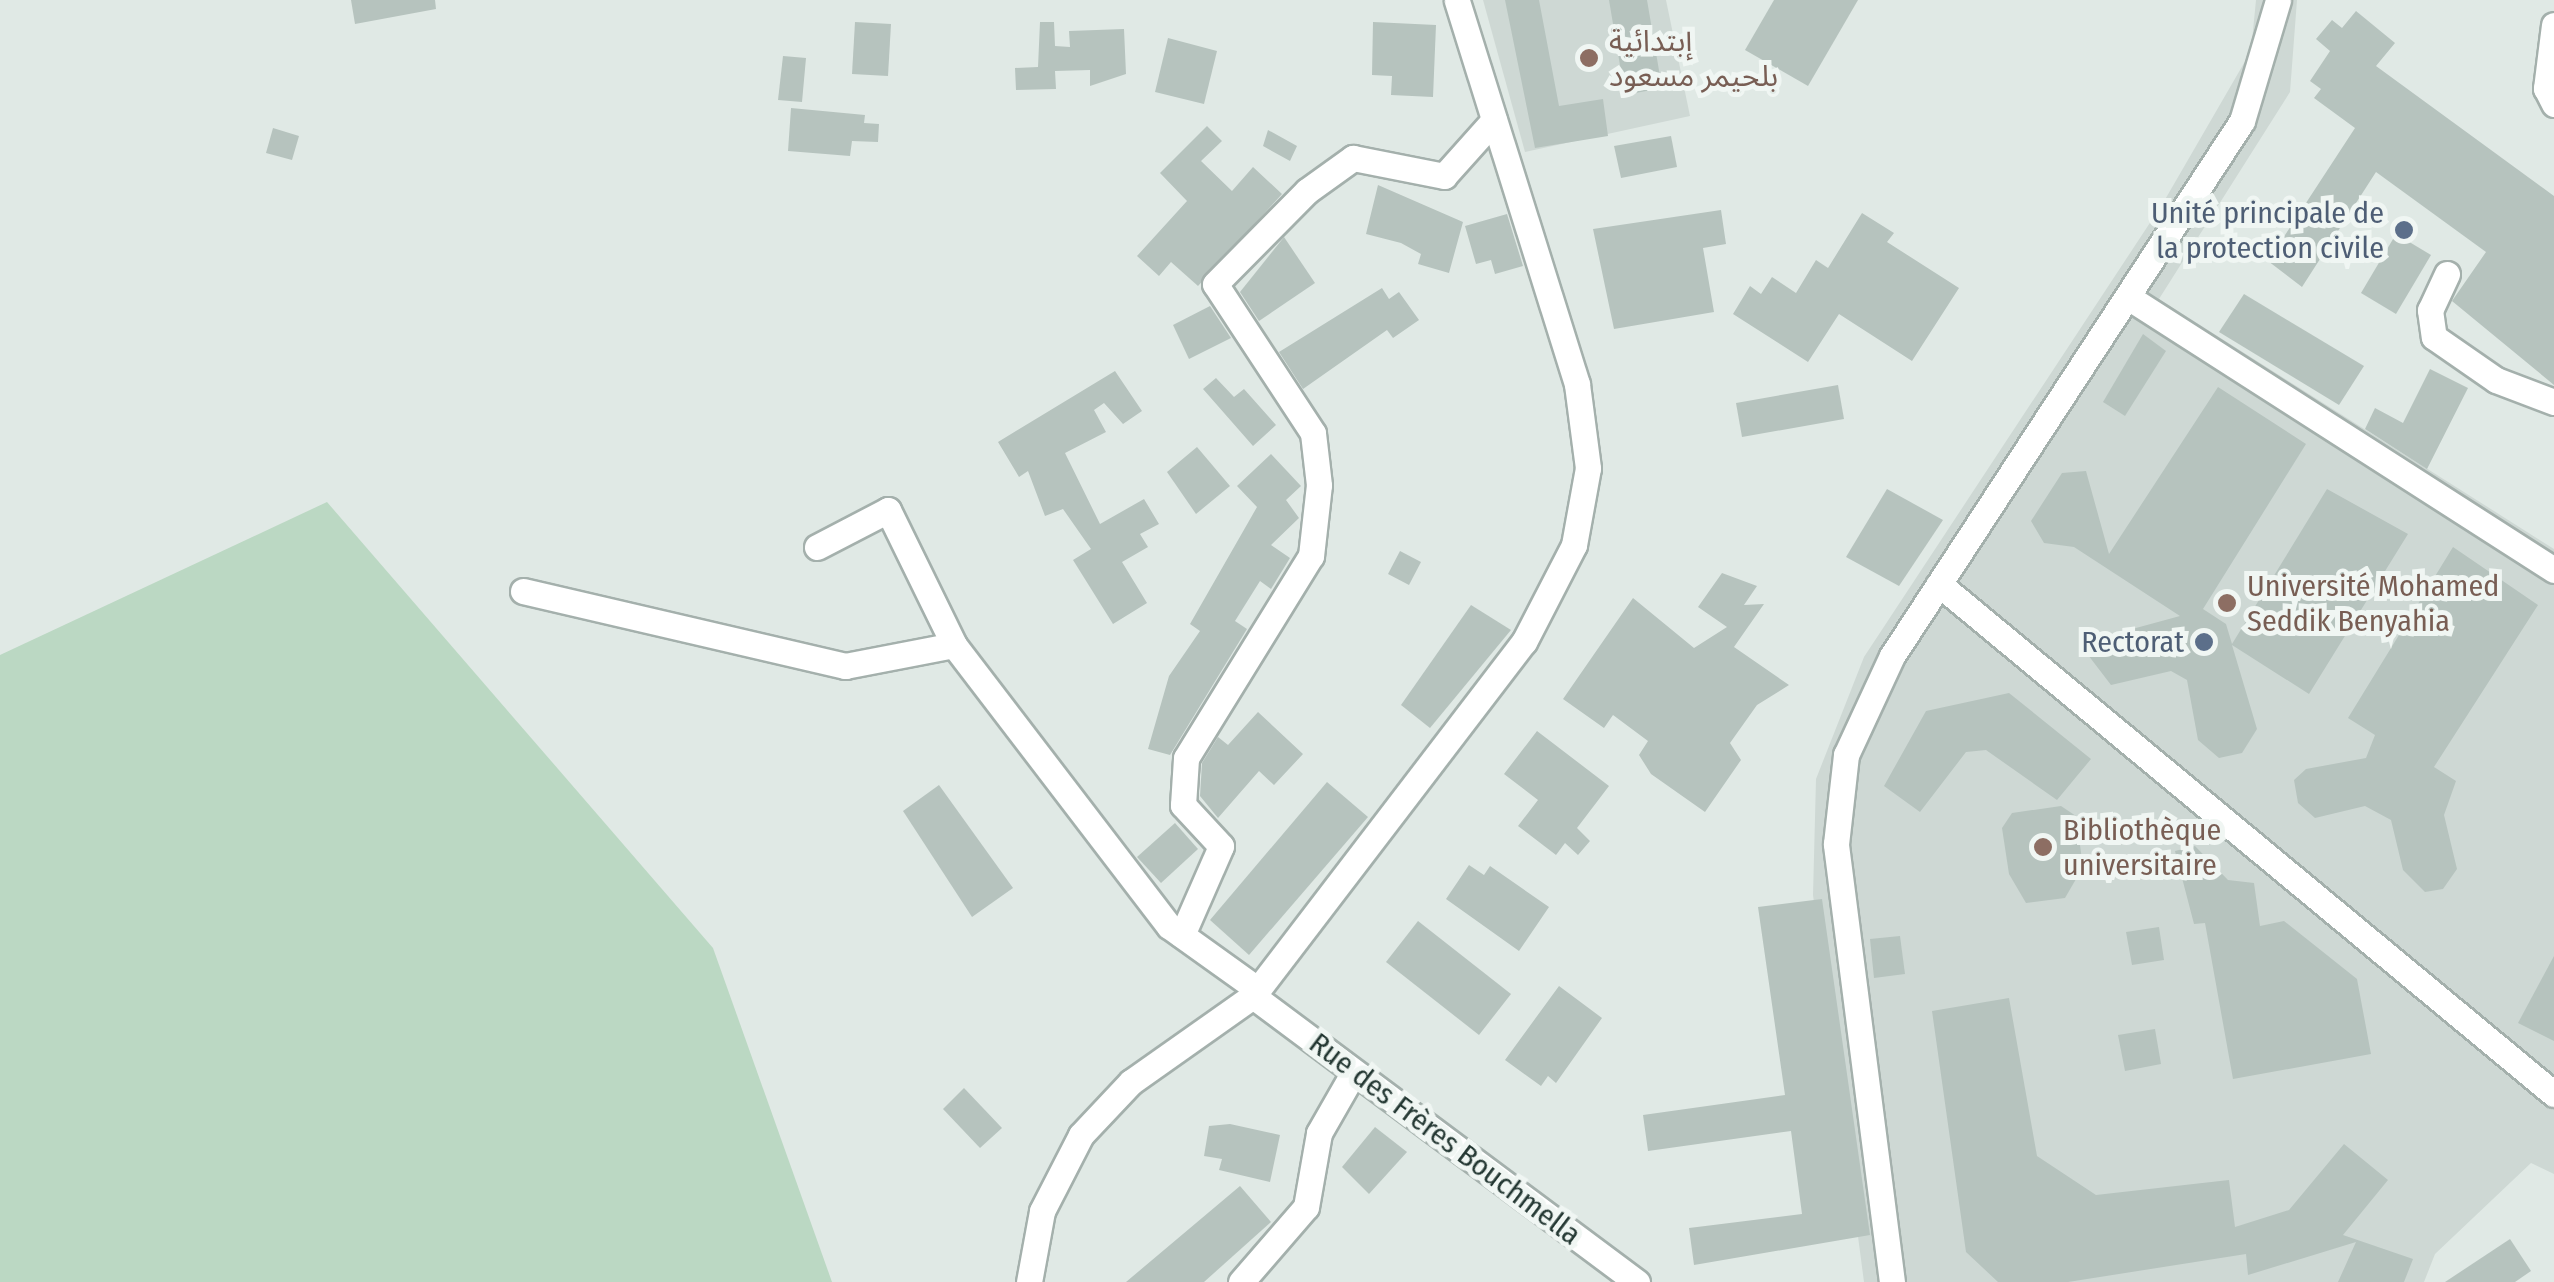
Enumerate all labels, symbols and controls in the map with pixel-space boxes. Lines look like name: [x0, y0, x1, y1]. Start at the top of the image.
place label: إبتدائية بلحيمر مسعود: [1609, 23, 1778, 94]
marker: إبتدائية بلحيمر مسعود: [1578, 47, 1600, 69]
place label: Unité principale de la protection civile: [2151, 195, 2384, 266]
marker: Unité principale de la protection civile: [2393, 219, 2415, 241]
place label: Université Mohamed Seddik Benyahia: [2247, 568, 2499, 638]
marker: Université Mohamed Seddik Benyahia: [2216, 592, 2238, 614]
place label: Rectorat: [2081, 624, 2184, 660]
marker: Rectorat: [2193, 631, 2215, 653]
place label: Bibliothèque universitaire: [2063, 812, 2221, 882]
marker: Bibliothèque universitaire: [2032, 836, 2054, 858]
street label: Rue des Frères Bouchmella: [1302, 1025, 1588, 1253]

